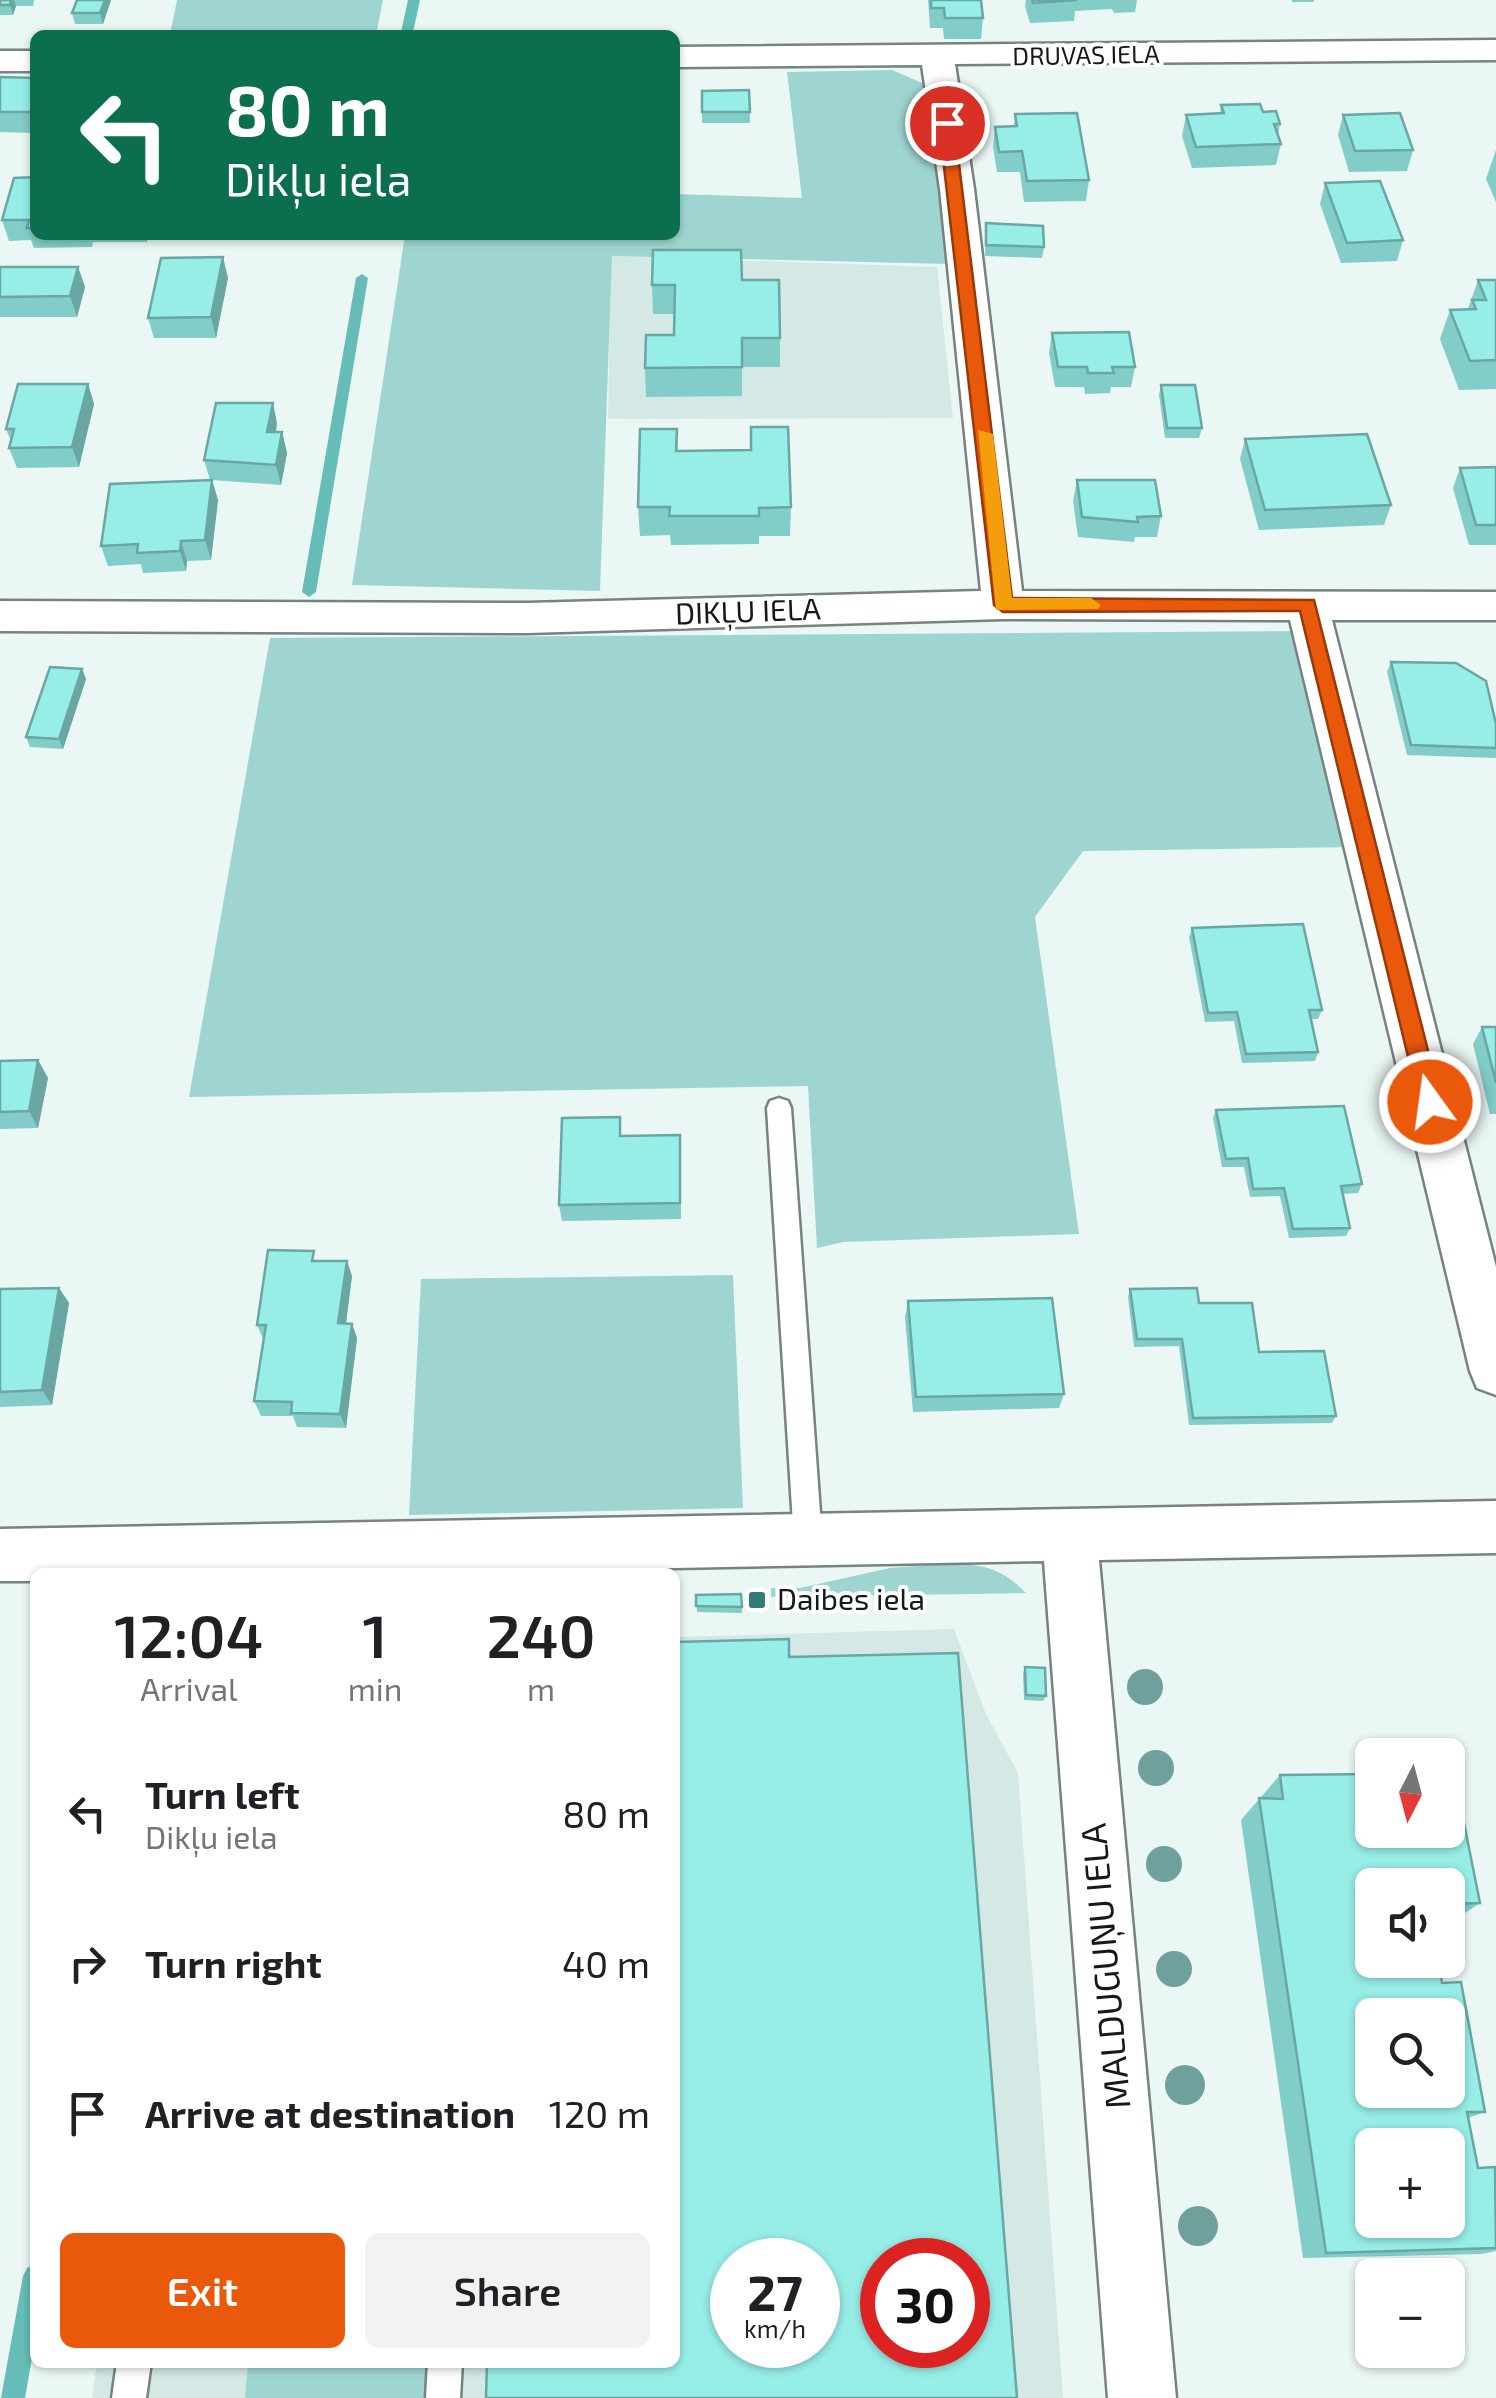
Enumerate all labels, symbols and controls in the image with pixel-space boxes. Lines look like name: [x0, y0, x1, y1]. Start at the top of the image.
street label: DRUVAS IELA: [1012, 38, 1160, 70]
text: 80 m: [225, 66, 390, 150]
icon: left: [60, 70, 190, 200]
pin: [905, 81, 990, 166]
icon: arrive: [920, 96, 975, 151]
text: Dikļu iela: [225, 151, 411, 205]
street label: DIKĻU IELA: [674, 589, 822, 634]
position arrow: [1378, 1050, 1482, 1154]
place label: Daibes iela: [777, 1580, 925, 1616]
marker: Daibes iela: [746, 1589, 768, 1611]
text: 12:04: [114, 1598, 263, 1670]
text: 1: [362, 1598, 388, 1670]
text: 240: [487, 1598, 596, 1670]
text: Arrival: [140, 1669, 238, 1707]
text: min: [348, 1669, 402, 1707]
text: m: [527, 1669, 555, 1707]
north arrow: [1355, 1738, 1465, 1848]
map controls: [1355, 1738, 1465, 2368]
text: Turn left: [145, 1771, 300, 1817]
icon: left: [60, 1786, 115, 1841]
text: 80 m: [562, 1790, 650, 1836]
text: Dikļu iela: [145, 1817, 278, 1855]
street label: MALDUGUŅU IELA: [1071, 1821, 1140, 2111]
button: sound: [1355, 1868, 1465, 1978]
icon: right: [60, 1936, 115, 1991]
text: Turn right: [145, 1940, 322, 1986]
text: 40 m: [562, 1940, 650, 1986]
button: search: [1355, 1998, 1465, 2108]
icon: arrive: [60, 2086, 115, 2141]
text: Arrive at destination: [145, 2090, 515, 2136]
text: 120 m: [549, 2090, 650, 2136]
button: +: [1355, 2128, 1465, 2238]
button: Exit: [60, 2233, 345, 2348]
button: Share: [365, 2233, 650, 2348]
speed limit sign: 30: [860, 2238, 990, 2368]
button: −: [1355, 2258, 1465, 2368]
text: 27: [747, 2261, 803, 2321]
text: km/h: [744, 2313, 806, 2343]

